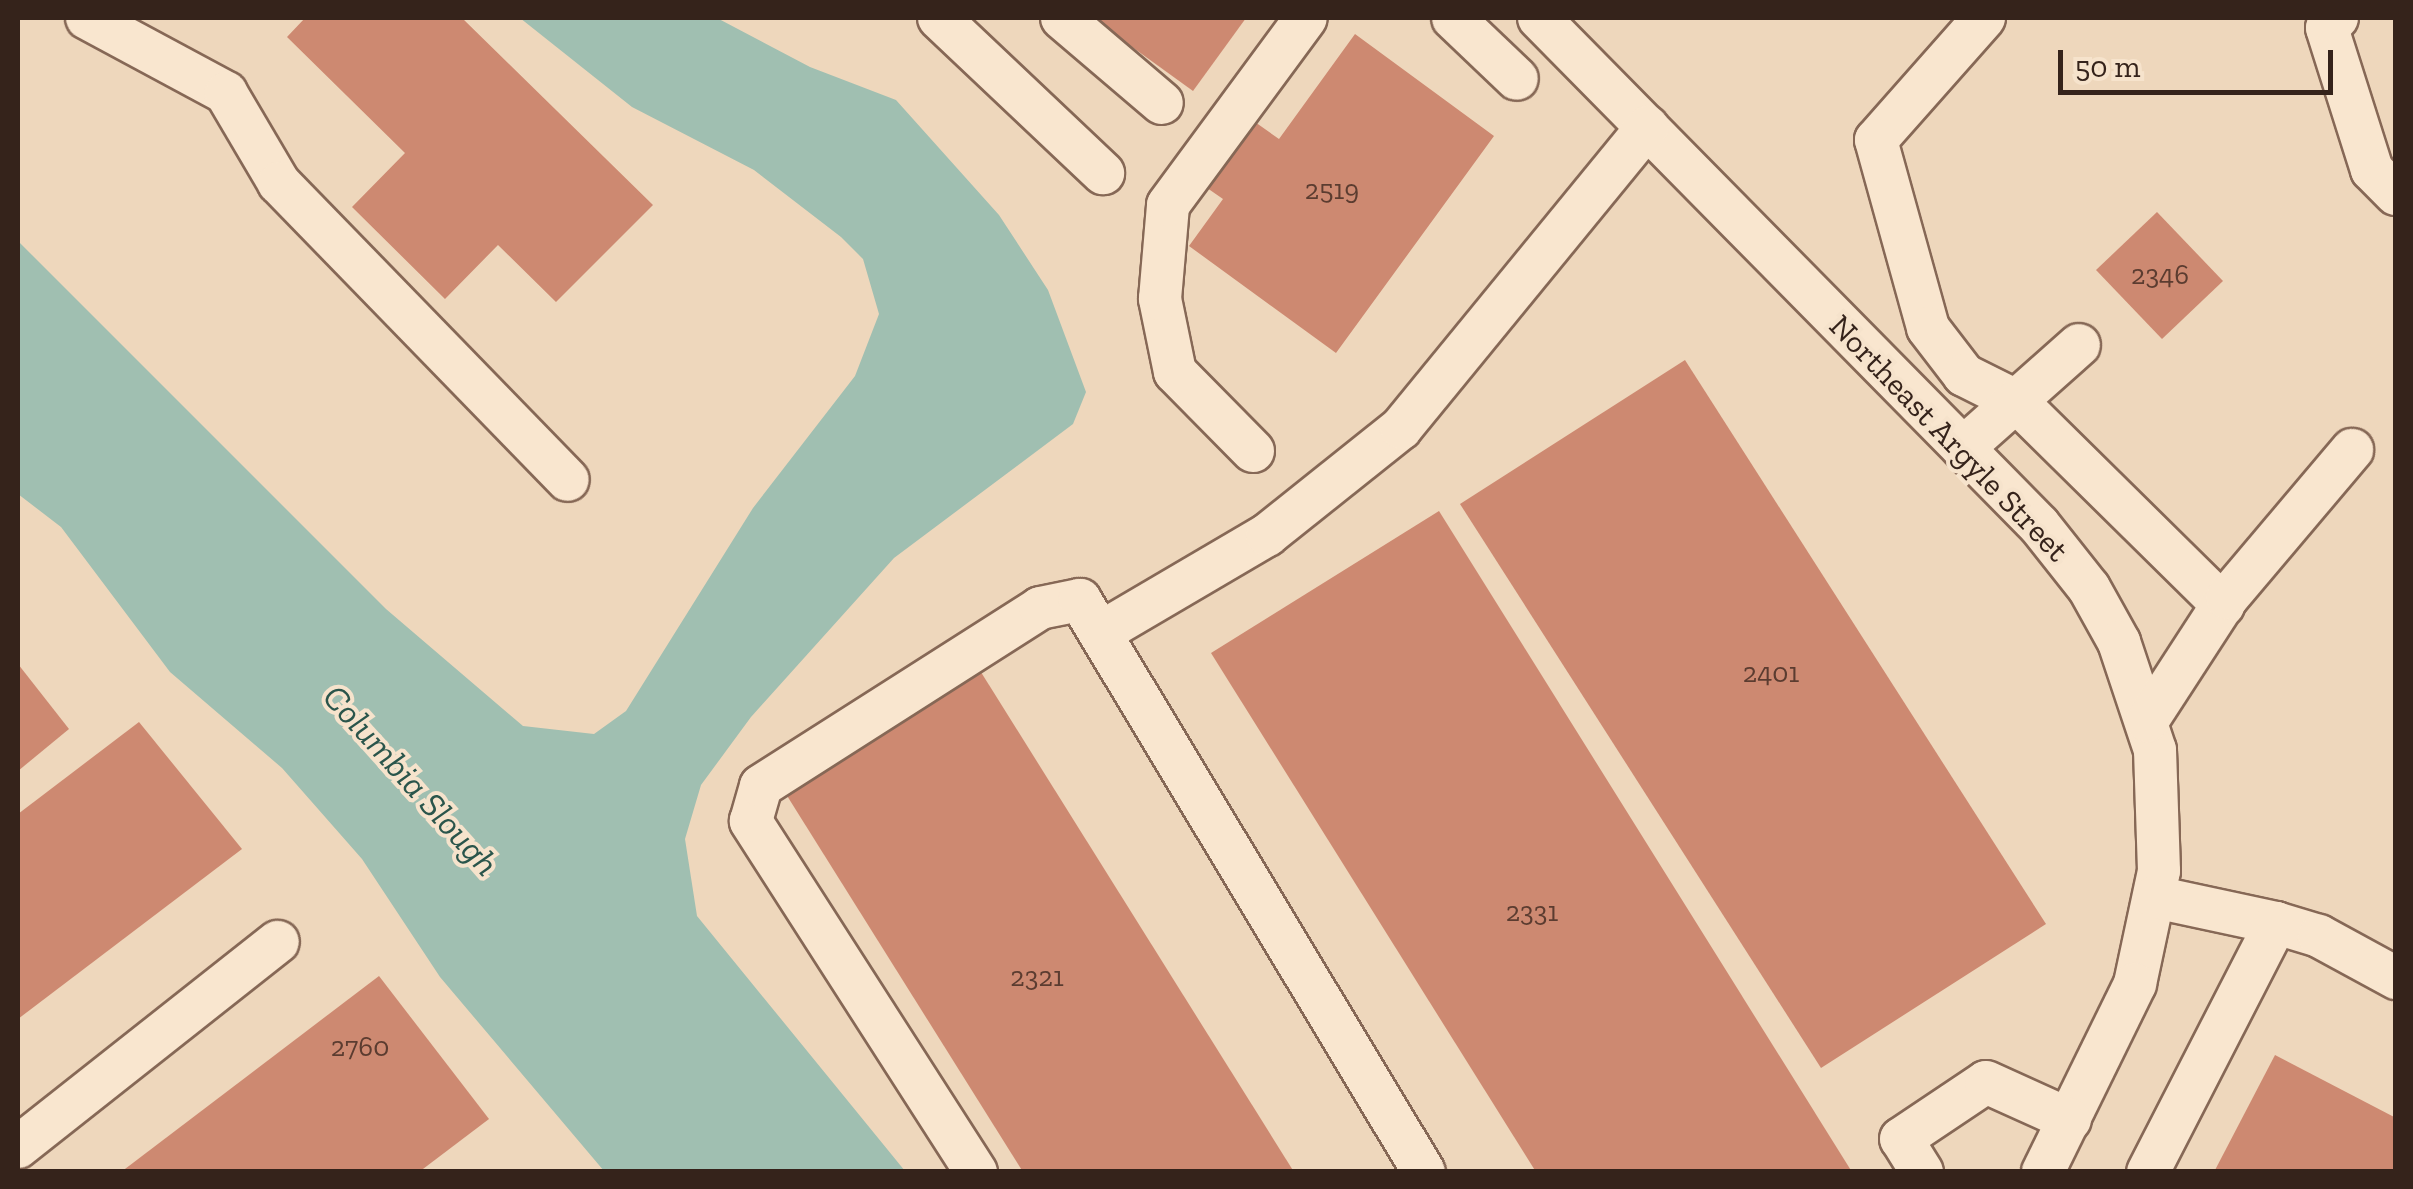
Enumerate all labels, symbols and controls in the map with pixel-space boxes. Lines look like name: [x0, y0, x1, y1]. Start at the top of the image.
scale bar: [2063, 30, 2338, 92]
text: 50 m: [2075, 49, 2140, 85]
house number: 2519: [1305, 173, 1359, 207]
house number: 2346: [2131, 258, 2189, 292]
street label: Northeast Argyle Street: [1821, 306, 2077, 570]
house number: 2401: [1743, 656, 1799, 690]
water label: Columbia Slough: [314, 676, 508, 884]
house number: 2331: [1506, 895, 1558, 929]
house number: 2321: [1010, 960, 1064, 994]
house number: 2760: [331, 1030, 389, 1064]

